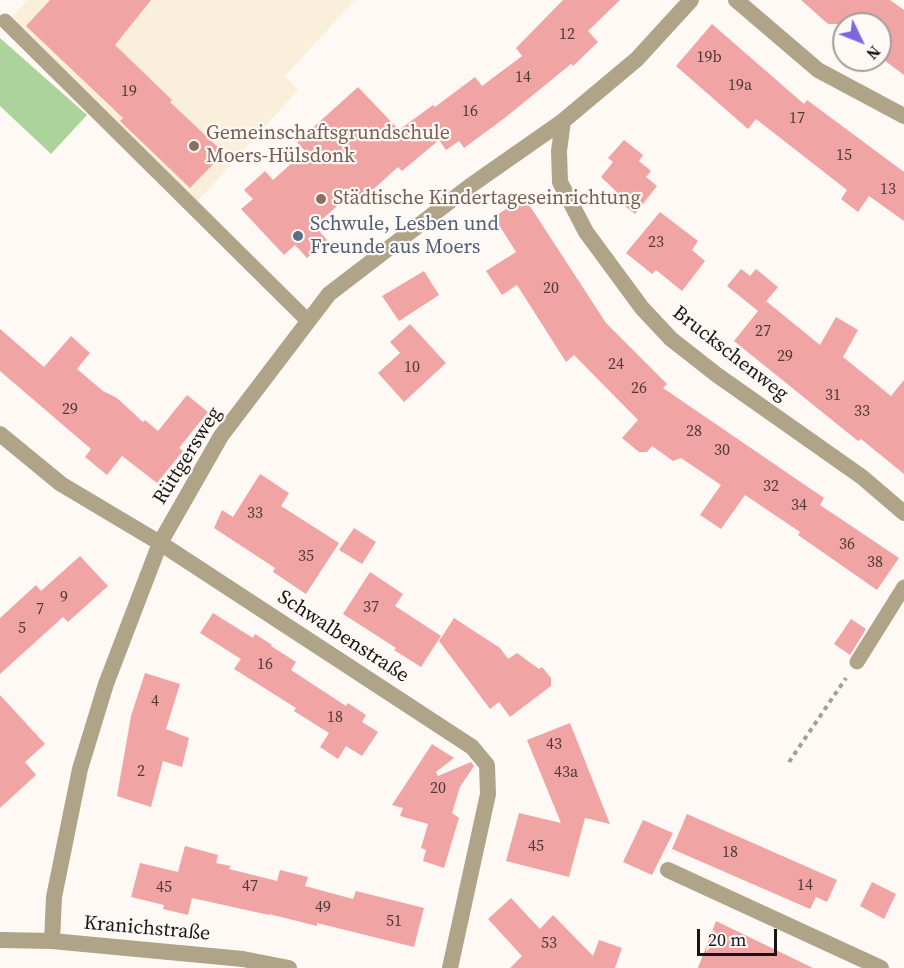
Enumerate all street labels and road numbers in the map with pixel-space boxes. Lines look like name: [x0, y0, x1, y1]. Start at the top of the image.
street label: Bruckschenweg: [667, 301, 793, 407]
street label: Rüttgersweg: [149, 403, 227, 509]
street label: Schwalbenstraße: [273, 586, 413, 688]
street label: Kranichstraße: [83, 912, 211, 946]

